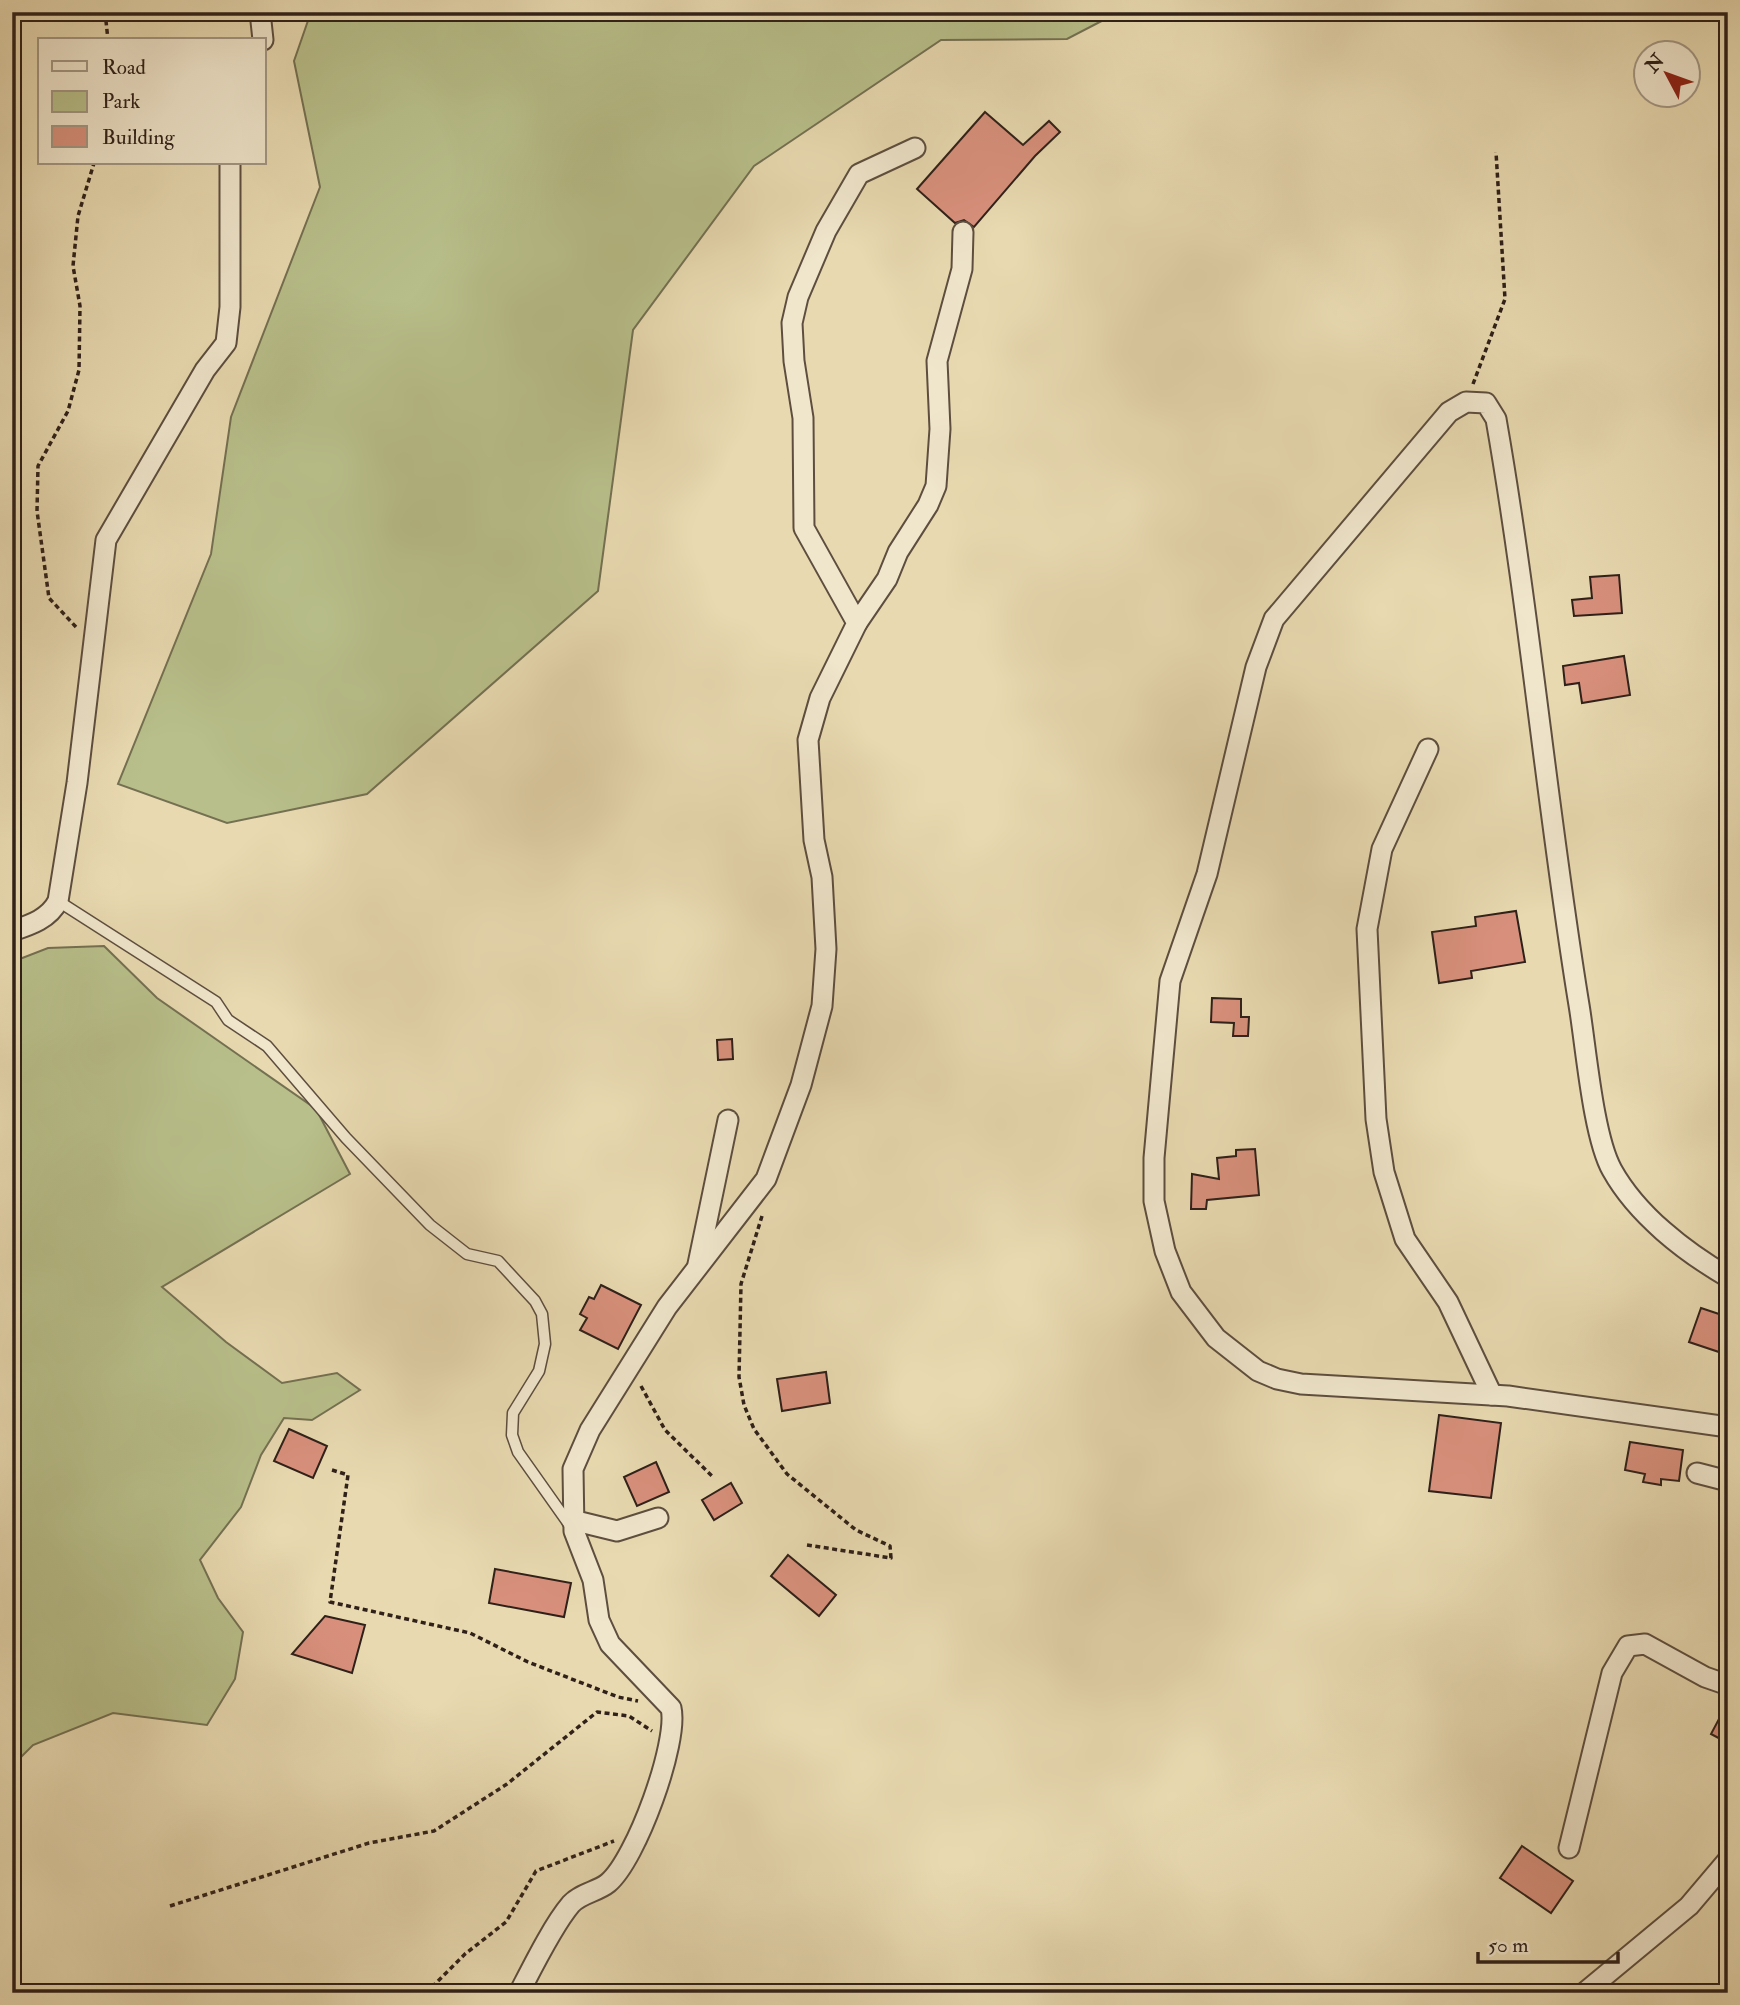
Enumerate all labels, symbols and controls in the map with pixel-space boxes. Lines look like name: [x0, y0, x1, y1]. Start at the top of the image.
legend: [38, 38, 266, 164]
north arrow: [1632, 38, 1702, 108]
text: N: [1640, 48, 1670, 79]
text: Road: [102, 54, 147, 81]
text: Park: [102, 88, 140, 115]
text: Building: [102, 124, 175, 151]
scale bar: [1478, 1921, 1618, 1965]
text: 50 m: [1488, 1932, 1529, 1959]

